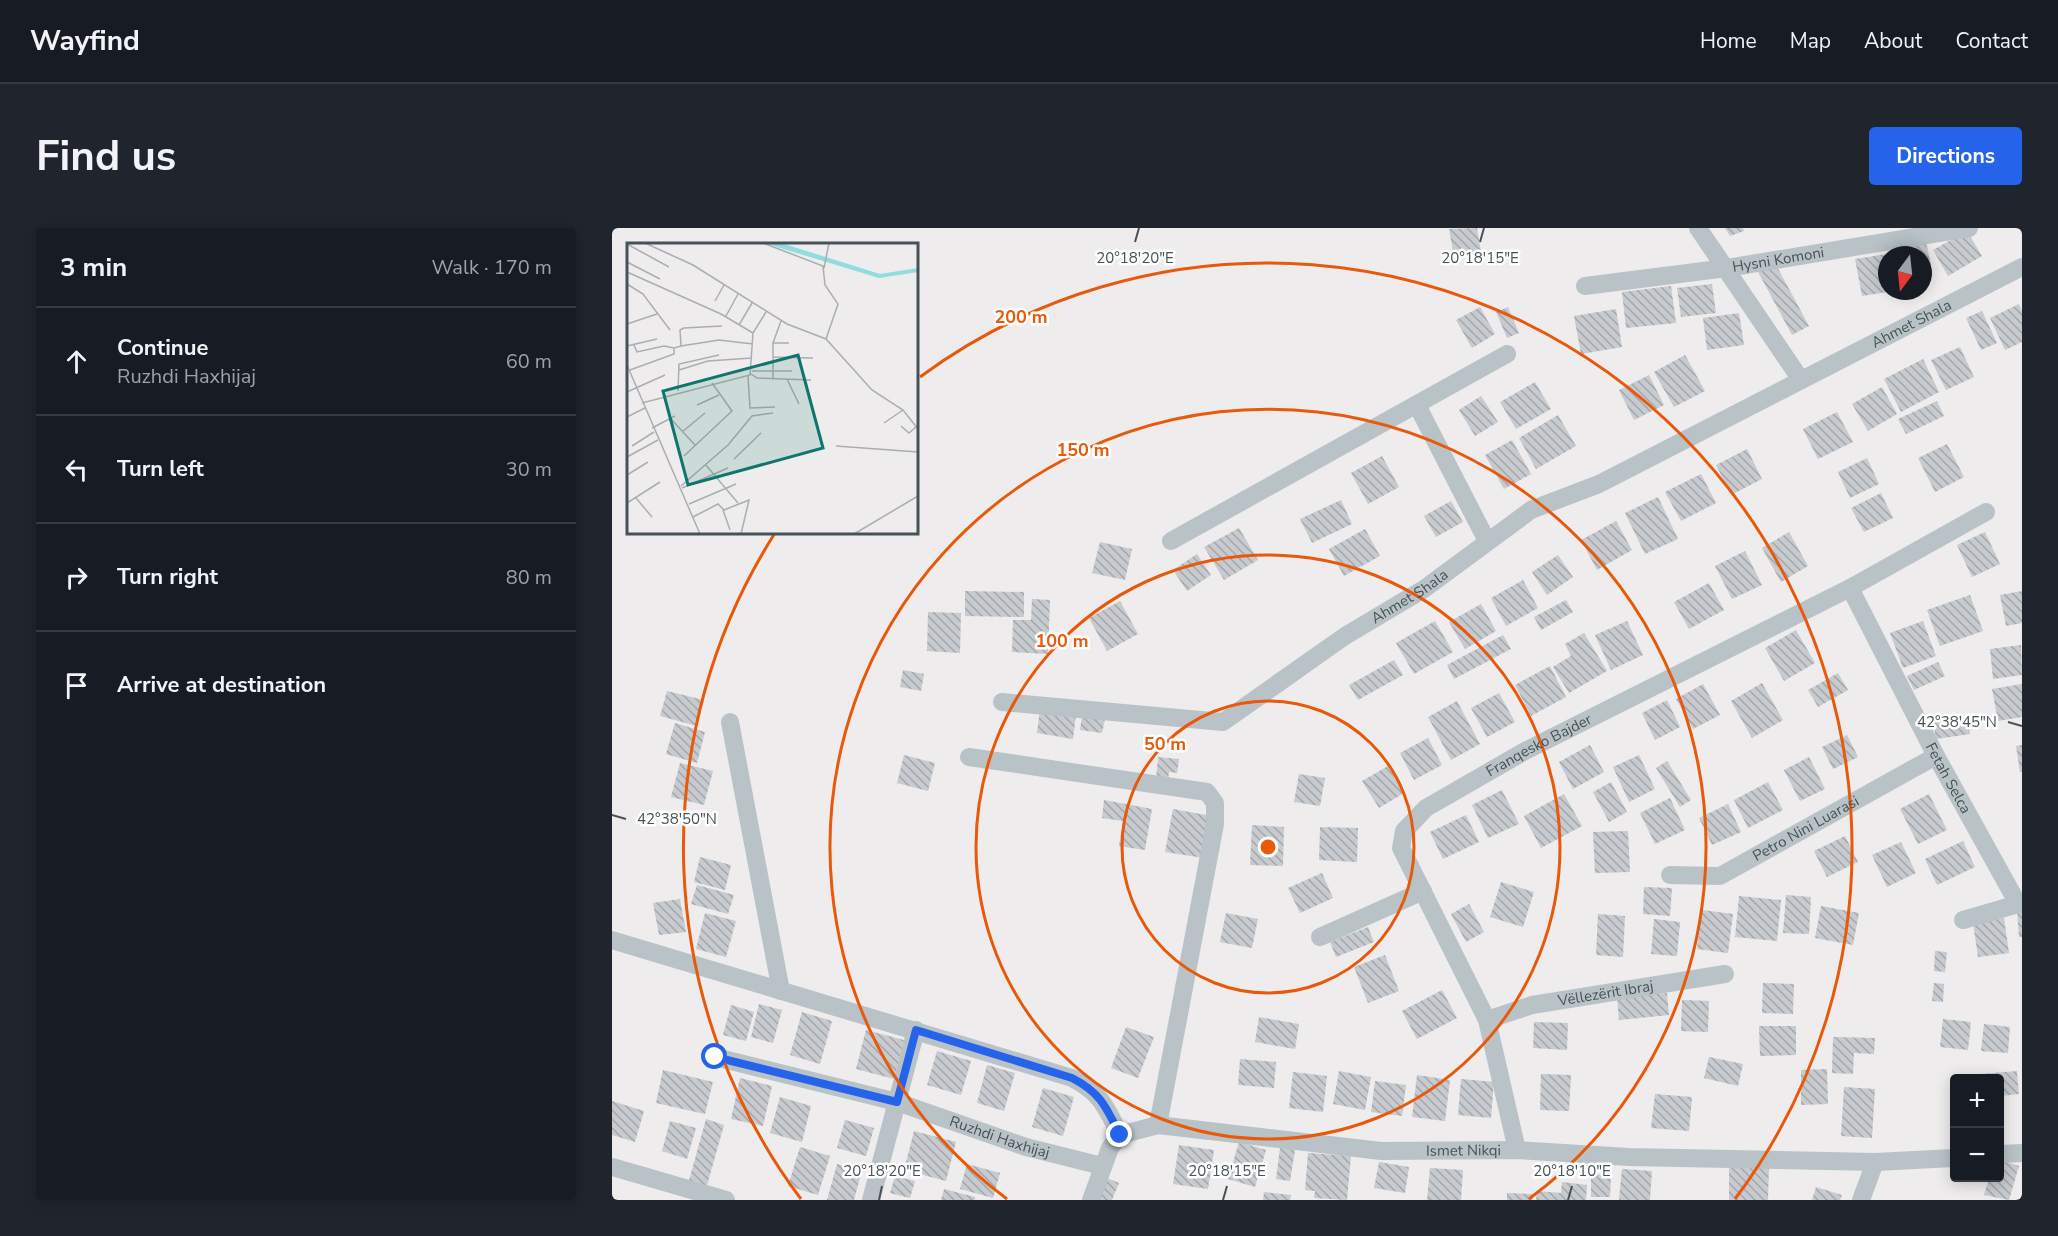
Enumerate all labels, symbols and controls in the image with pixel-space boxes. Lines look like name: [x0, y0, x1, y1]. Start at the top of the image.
text: Wayfind: [30, 22, 140, 60]
text: Home: [1700, 27, 1757, 55]
text: Map: [1790, 27, 1831, 55]
text: About: [1864, 27, 1922, 55]
text: Contact: [1955, 27, 2028, 55]
button: Directions: [1869, 127, 2022, 185]
text: Find us: [36, 128, 176, 185]
street label: Hysni Komoni: [1731, 242, 1826, 277]
inset map: [627, 243, 918, 534]
north arrow: [1878, 246, 1932, 300]
text: 20°18'20"E: [1096, 248, 1174, 268]
text: 20°18'15"E: [1441, 248, 1519, 268]
text: 3 min: [60, 250, 127, 285]
text: Walk · 170 m: [432, 254, 552, 281]
street label: Ahmet Shala: [1868, 295, 1955, 353]
text: 200 m: [994, 305, 1048, 329]
text: Continue: [117, 333, 208, 363]
icon: ahead: [60, 345, 93, 378]
text: 60 m: [506, 348, 552, 375]
text: Ruzhdi Haxhijaj: [117, 363, 256, 390]
text: 150 m: [1056, 438, 1110, 462]
icon: left: [60, 453, 93, 486]
text: Turn left: [117, 454, 204, 484]
text: 30 m: [506, 456, 552, 483]
icon: right: [60, 561, 93, 594]
text: Turn right: [117, 562, 218, 592]
text: 80 m: [506, 564, 552, 591]
street label: Ahmet Shala: [1367, 565, 1452, 628]
text: 100 m: [1035, 629, 1089, 653]
icon: arrive: [60, 669, 93, 702]
text: Arrive at destination: [117, 670, 326, 700]
street label: Franqesko Bajder: [1482, 709, 1596, 781]
text: 42°38'45"N: [1917, 712, 1997, 732]
text: 50 m: [1144, 732, 1186, 756]
street label: Fetah Selca: [1921, 739, 1976, 817]
street label: Petro Nini Luarasi: [1749, 791, 1862, 866]
text: 42°38'50"N: [637, 809, 717, 829]
centre of rings: [1258, 837, 1278, 857]
street label: Vëllezërit Ibraj: [1555, 976, 1655, 1011]
route start: [701, 1043, 727, 1069]
map controls: [1950, 1074, 2004, 1182]
button: +: [1950, 1074, 2004, 1128]
street label: Ruzhdi Haxhijaj: [947, 1111, 1052, 1163]
route end: [1106, 1121, 1132, 1147]
button: −: [1950, 1128, 2004, 1182]
street label: Ismet Nikqi: [1426, 1140, 1501, 1161]
text: 20°18'20"E: [843, 1161, 921, 1181]
text: 20°18'15"E: [1188, 1161, 1266, 1181]
text: 20°18'10"E: [1533, 1161, 1611, 1181]

